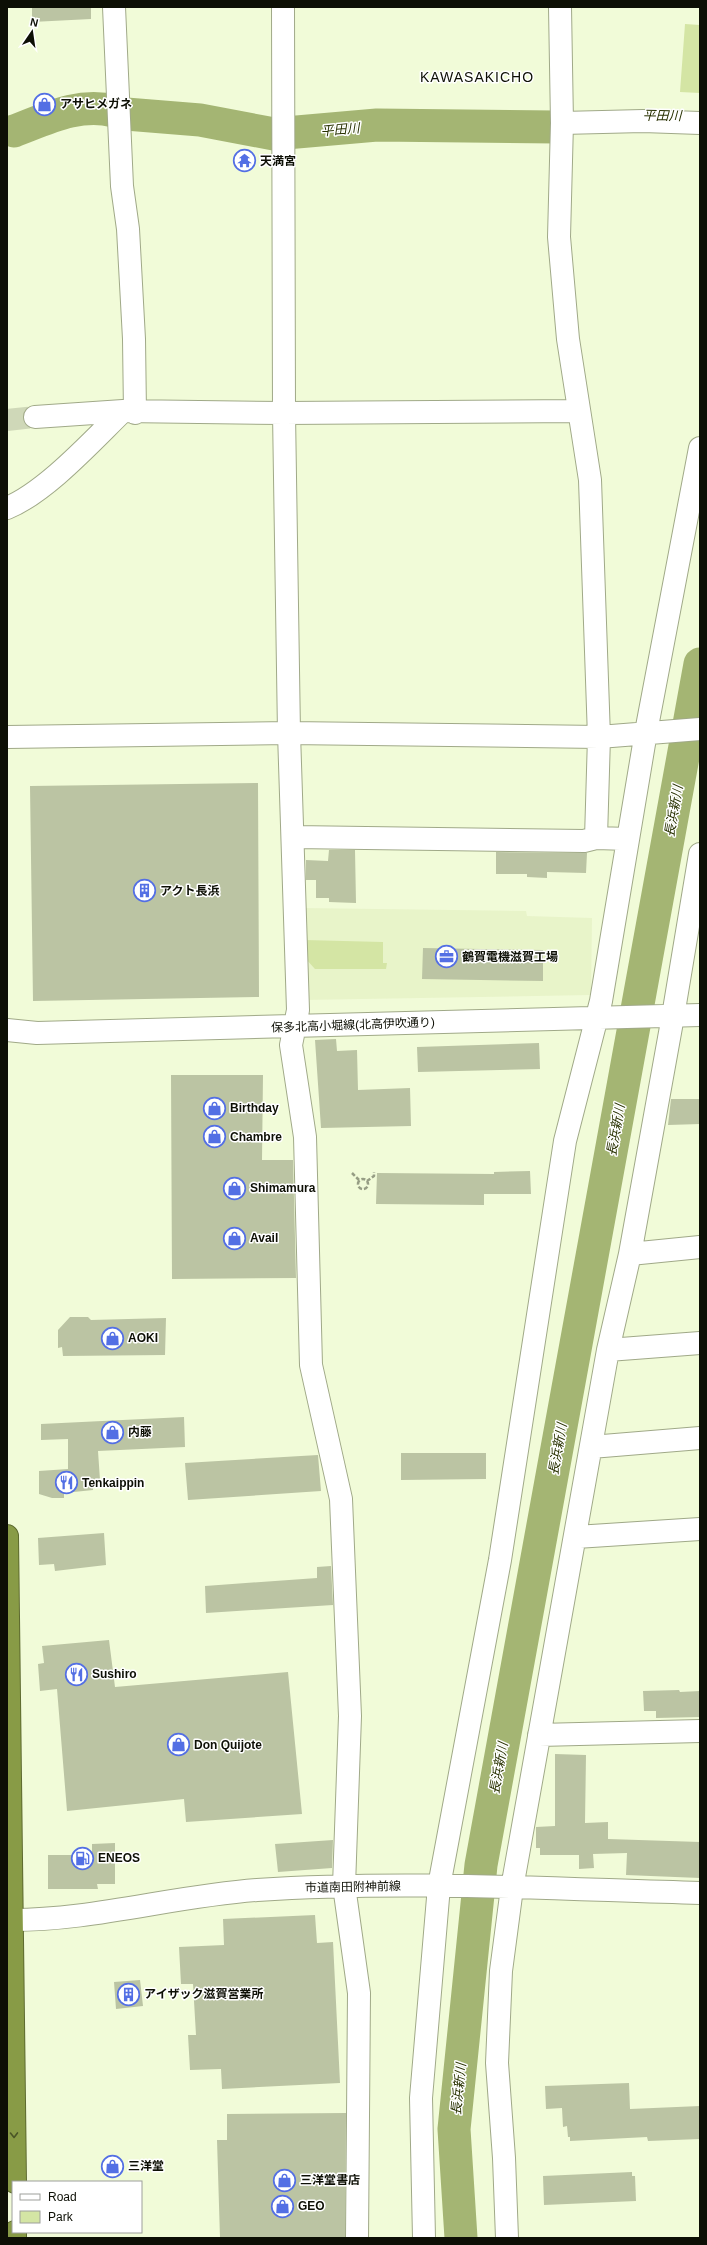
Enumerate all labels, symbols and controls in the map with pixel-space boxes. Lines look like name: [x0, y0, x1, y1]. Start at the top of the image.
north arrow: [12, 12, 52, 52]
text: N: [29, 16, 40, 29]
district label: KAWASAKICHO: [420, 69, 534, 85]
shop icon: アサヒメガネ: [31, 91, 57, 117]
place label: アサヒメガネ: [60, 97, 132, 111]
water label: 平田川: [642, 108, 684, 123]
water label: 平田川: [320, 120, 362, 139]
temple icon: 天満宮: [231, 148, 257, 174]
place label: 天満宮: [260, 154, 296, 168]
water label: 長浜新川: [662, 782, 686, 838]
building icon: アクト長浜: [132, 878, 158, 904]
place label: アクト長浜: [160, 884, 219, 898]
office icon: 鶴賀電機滋賀工場: [434, 944, 460, 970]
place label: 鶴賀電機滋賀工場: [462, 950, 558, 964]
street label: 保多北高小堀線(北高伊吹通り): [271, 1015, 435, 1035]
shop icon: Birthday: [202, 1095, 228, 1121]
place label: Birthday: [230, 1101, 279, 1115]
water label: 長浜新川: [604, 1101, 628, 1157]
shop icon: Chambre: [201, 1124, 227, 1150]
place label: Chambre: [230, 1130, 282, 1144]
shop icon: Shimamura: [221, 1175, 247, 1201]
place label: Shimamura: [250, 1181, 316, 1195]
shop icon: Avail: [221, 1225, 247, 1251]
place label: Avail: [250, 1231, 278, 1245]
shop icon: AOKI: [99, 1325, 125, 1351]
place label: AOKI: [128, 1331, 158, 1345]
shop icon: 内藤: [100, 1419, 126, 1445]
water label: 長浜新川: [546, 1420, 570, 1476]
place label: 内藤: [128, 1425, 152, 1439]
restaurant icon: Tenkaippin: [53, 1470, 79, 1496]
place label: Tenkaippin: [82, 1476, 144, 1490]
restaurant icon: Sushiro: [63, 1661, 89, 1687]
place label: Sushiro: [92, 1667, 137, 1681]
shop icon: Don Quijote: [166, 1732, 192, 1758]
place label: Don Quijote: [194, 1738, 262, 1752]
water label: 長浜新川: [487, 1739, 511, 1795]
fuel station icon: ENEOS: [69, 1845, 95, 1871]
place label: ENEOS: [98, 1851, 140, 1865]
street label: 市道南田附神前線: [305, 1879, 401, 1895]
building icon: アイザック滋賀営業所: [115, 1981, 141, 2007]
place label: アイザック滋賀営業所: [144, 1987, 263, 2001]
water label: 長浜新川: [448, 2060, 469, 2116]
one-way arrow: [10, 2132, 18, 2138]
shop icon: 三洋堂: [100, 2153, 126, 2179]
place label: 三洋堂: [128, 2159, 164, 2173]
shop icon: 三洋堂書店: [271, 2167, 297, 2193]
place label: 三洋堂書店: [300, 2173, 360, 2187]
legend: [12, 2181, 142, 2233]
text: Road: [48, 2190, 77, 2204]
shop icon: GEO: [269, 2193, 295, 2219]
place label: GEO: [298, 2199, 325, 2213]
text: Park: [48, 2210, 74, 2224]

